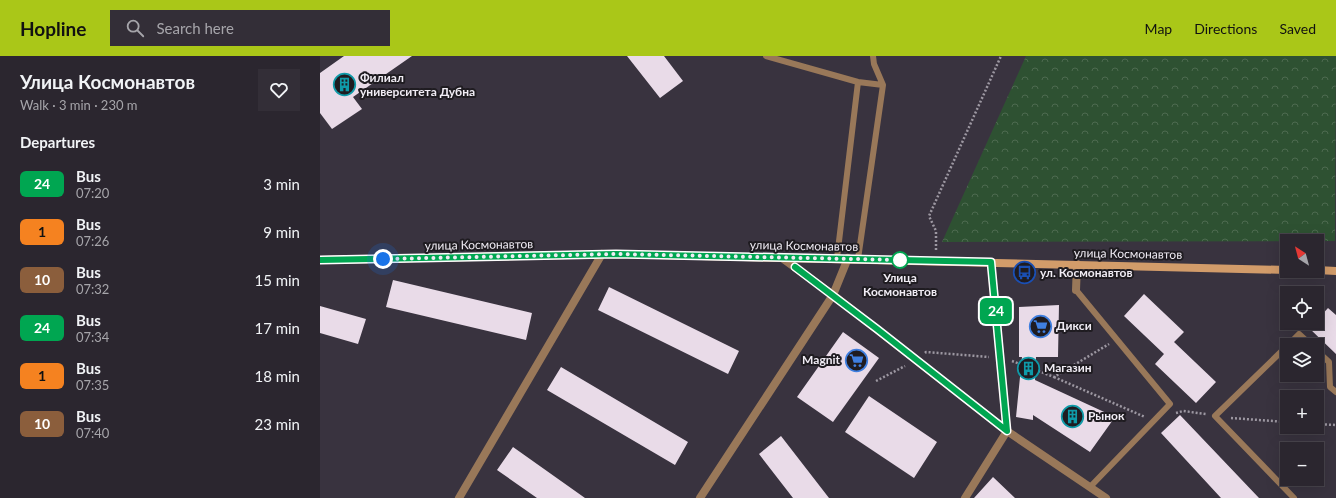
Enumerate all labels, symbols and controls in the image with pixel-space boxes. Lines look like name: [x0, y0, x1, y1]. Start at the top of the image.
search box: [110, 10, 390, 46]
text: Hopline: [20, 17, 86, 40]
icon: search: [124, 17, 146, 39]
text: Search here: [156, 19, 234, 37]
text: Map: [1145, 20, 1172, 37]
text: Directions: [1194, 20, 1257, 37]
text: Saved: [1279, 20, 1316, 37]
button: heart: [258, 69, 300, 111]
text: Улица Космонавтов: [20, 70, 195, 93]
place label: Филиал университета Дубна: [360, 70, 475, 99]
building icon: Филиал университета Дубна: [332, 72, 358, 98]
text: Walk · 3 min · 230 m: [20, 97, 138, 113]
text: Departures: [20, 133, 95, 151]
text: Bus: [76, 167, 101, 185]
text: 24: [34, 175, 50, 192]
text: 3 min: [263, 175, 300, 193]
text: 07:20: [76, 185, 109, 201]
text: Bus: [76, 215, 101, 233]
text: 1: [38, 223, 46, 240]
text: 9 min: [263, 223, 300, 241]
text: 07:26: [76, 233, 109, 249]
north arrow: [1280, 234, 1324, 278]
map controls: [1280, 234, 1324, 486]
street label: улица Космонавтов: [425, 236, 533, 253]
street label: улица Космонавтов: [750, 237, 858, 254]
street label: улица Космонавтов: [1074, 245, 1182, 262]
your location: [373, 249, 393, 269]
marker: Улица Космонавтов: [891, 251, 909, 269]
bus stop icon: ул. Космонавтов: [1012, 260, 1038, 286]
text: Bus: [76, 263, 101, 281]
place label: ул. Космонавтов: [1040, 265, 1133, 280]
place label: Улица Космонавтов: [863, 270, 937, 299]
text: 10: [34, 271, 50, 288]
text: 15 min: [254, 271, 300, 289]
text: 07:32: [76, 281, 109, 297]
button: locate: [1280, 286, 1324, 330]
line badge: 24: [978, 298, 1014, 324]
text: 24: [988, 302, 1004, 319]
text: Bus: [76, 311, 101, 329]
supermarket icon: Дикси: [1027, 313, 1053, 339]
place label: Дикси: [1056, 318, 1092, 333]
text: 24: [34, 319, 50, 336]
text: 17 min: [254, 319, 300, 337]
text: 07:34: [76, 329, 109, 345]
button: layers: [1280, 338, 1324, 382]
supermarket icon: Magnit: [843, 347, 869, 373]
place label: Magnit: [802, 352, 841, 367]
building icon: Магазин: [1015, 355, 1041, 381]
text: Bus: [76, 359, 101, 377]
place label: Магазин: [1044, 360, 1092, 375]
text: 1: [38, 367, 46, 384]
text: 18 min: [254, 367, 300, 385]
text: 07:35: [76, 377, 109, 393]
button: +: [1280, 390, 1324, 434]
building icon: Рынок: [1060, 403, 1086, 429]
text: Bus: [76, 407, 101, 425]
place label: Рынок: [1088, 408, 1125, 423]
text: 10: [34, 415, 50, 432]
text: 23 min: [254, 415, 300, 433]
text: 07:40: [76, 425, 109, 441]
button: −: [1280, 442, 1324, 486]

